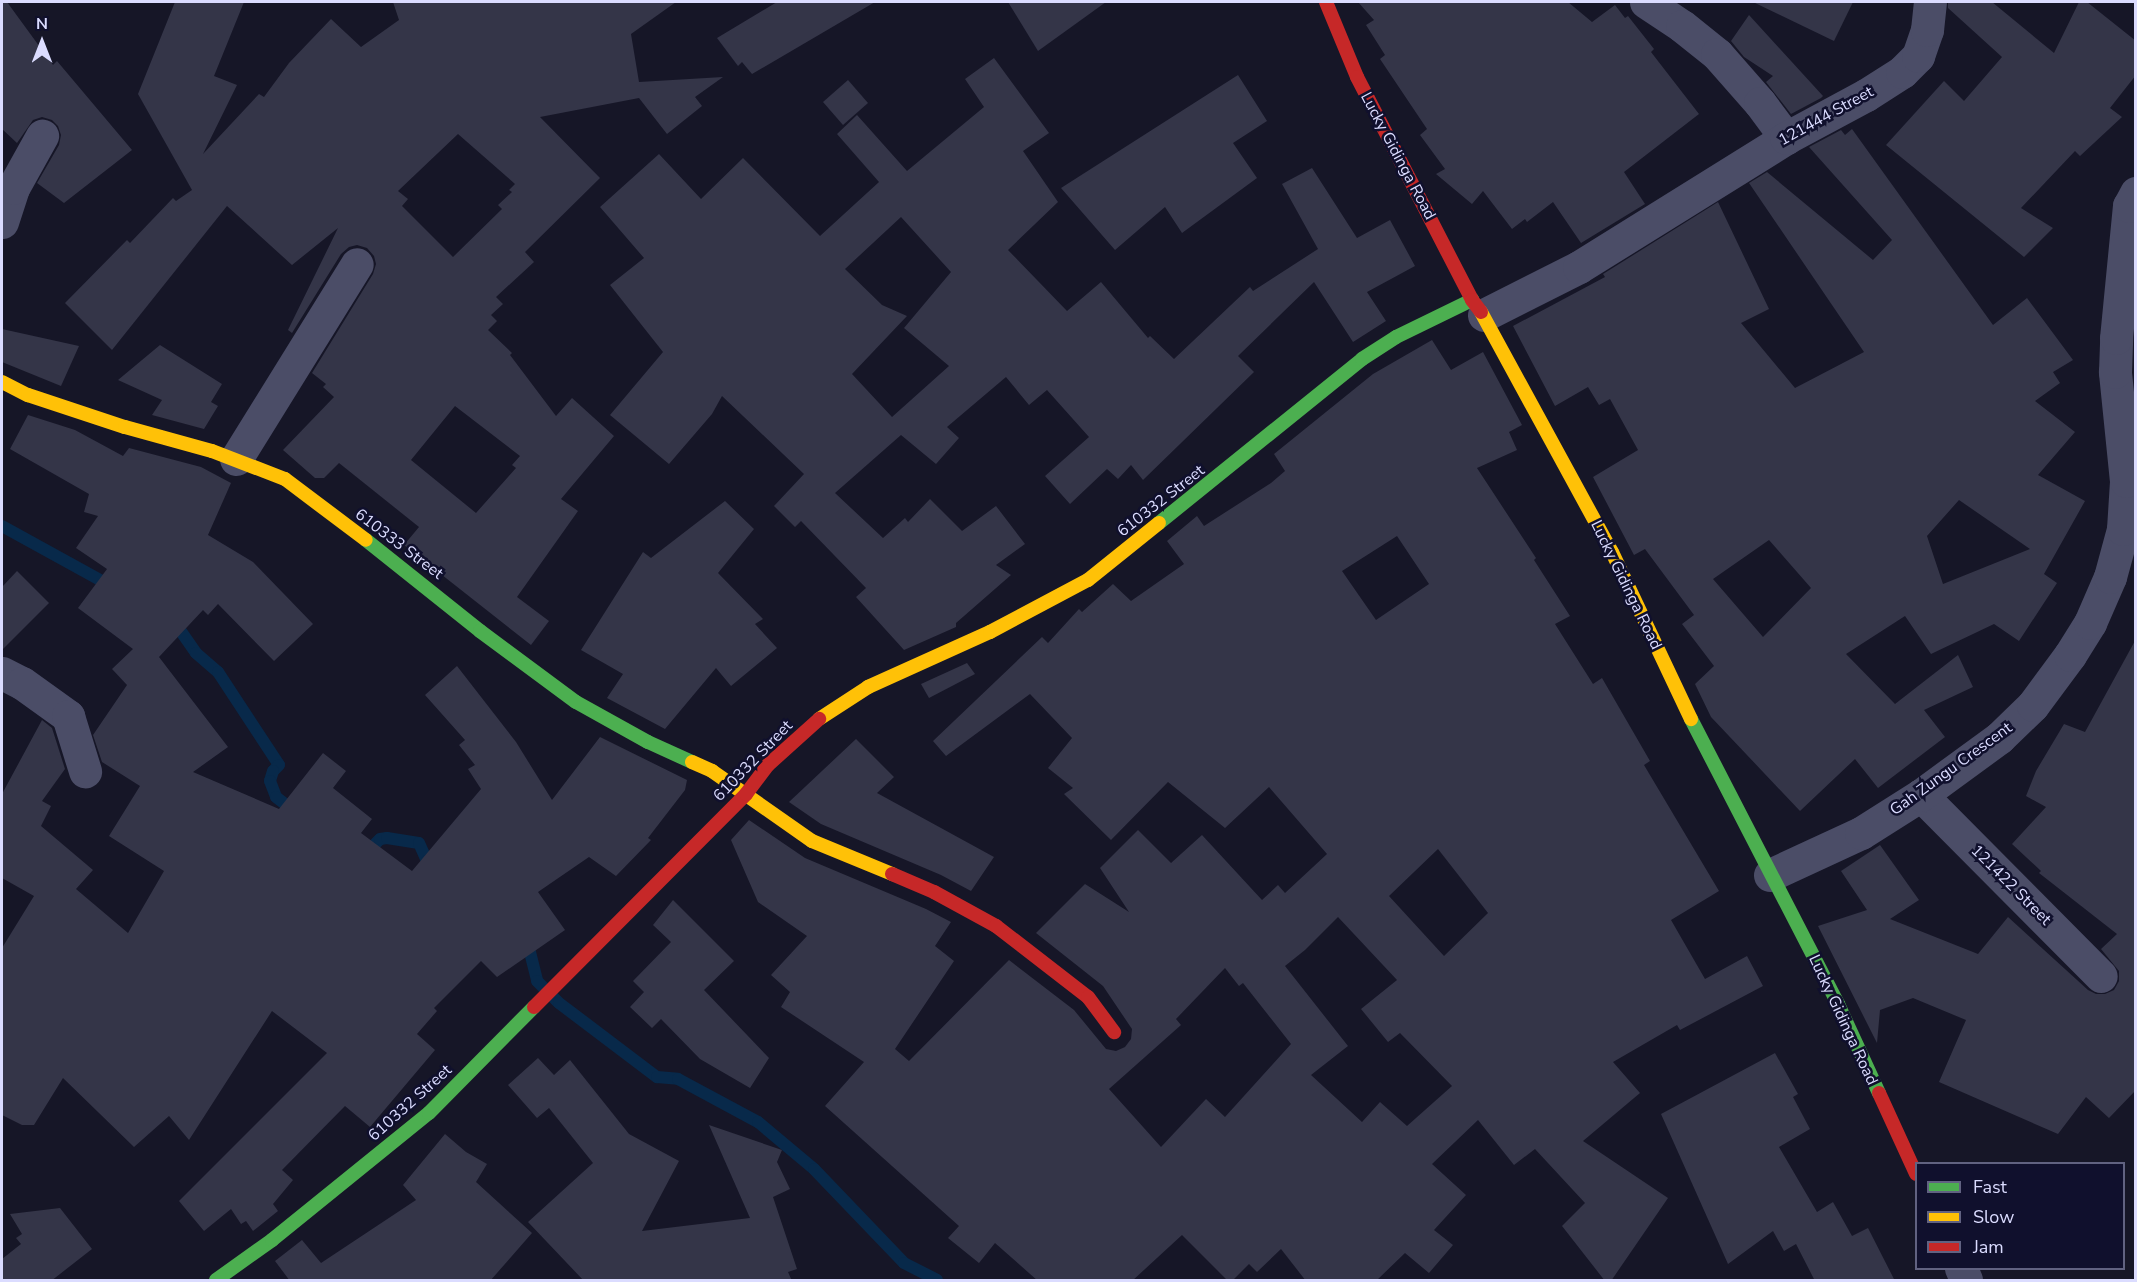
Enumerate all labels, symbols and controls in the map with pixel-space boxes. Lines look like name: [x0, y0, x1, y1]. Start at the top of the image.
north arrow: [12, 12, 72, 72]
text: N: [36, 13, 48, 35]
street label: 121444 Street: [1775, 82, 1877, 150]
street label: Lucky Gidinga Road: [1356, 89, 1440, 223]
street label: 610332 Street: [1114, 461, 1208, 541]
street label: 610333 Street: [351, 505, 447, 583]
street label: Lucky Gidinga Road: [1586, 517, 1666, 653]
street label: 610332 Street: [709, 716, 797, 806]
street label: Gah Zungu Crescent: [1886, 718, 2016, 820]
street label: 121422 Street: [1967, 841, 2055, 929]
street label: Lucky Gidinga Road: [1804, 952, 1882, 1088]
street label: 610332 Street: [364, 1061, 456, 1145]
legend: [1915, 1162, 2125, 1270]
text: Fast: [1973, 1175, 2007, 1199]
text: Slow: [1973, 1205, 2014, 1229]
text: Jam: [1973, 1235, 2004, 1259]

